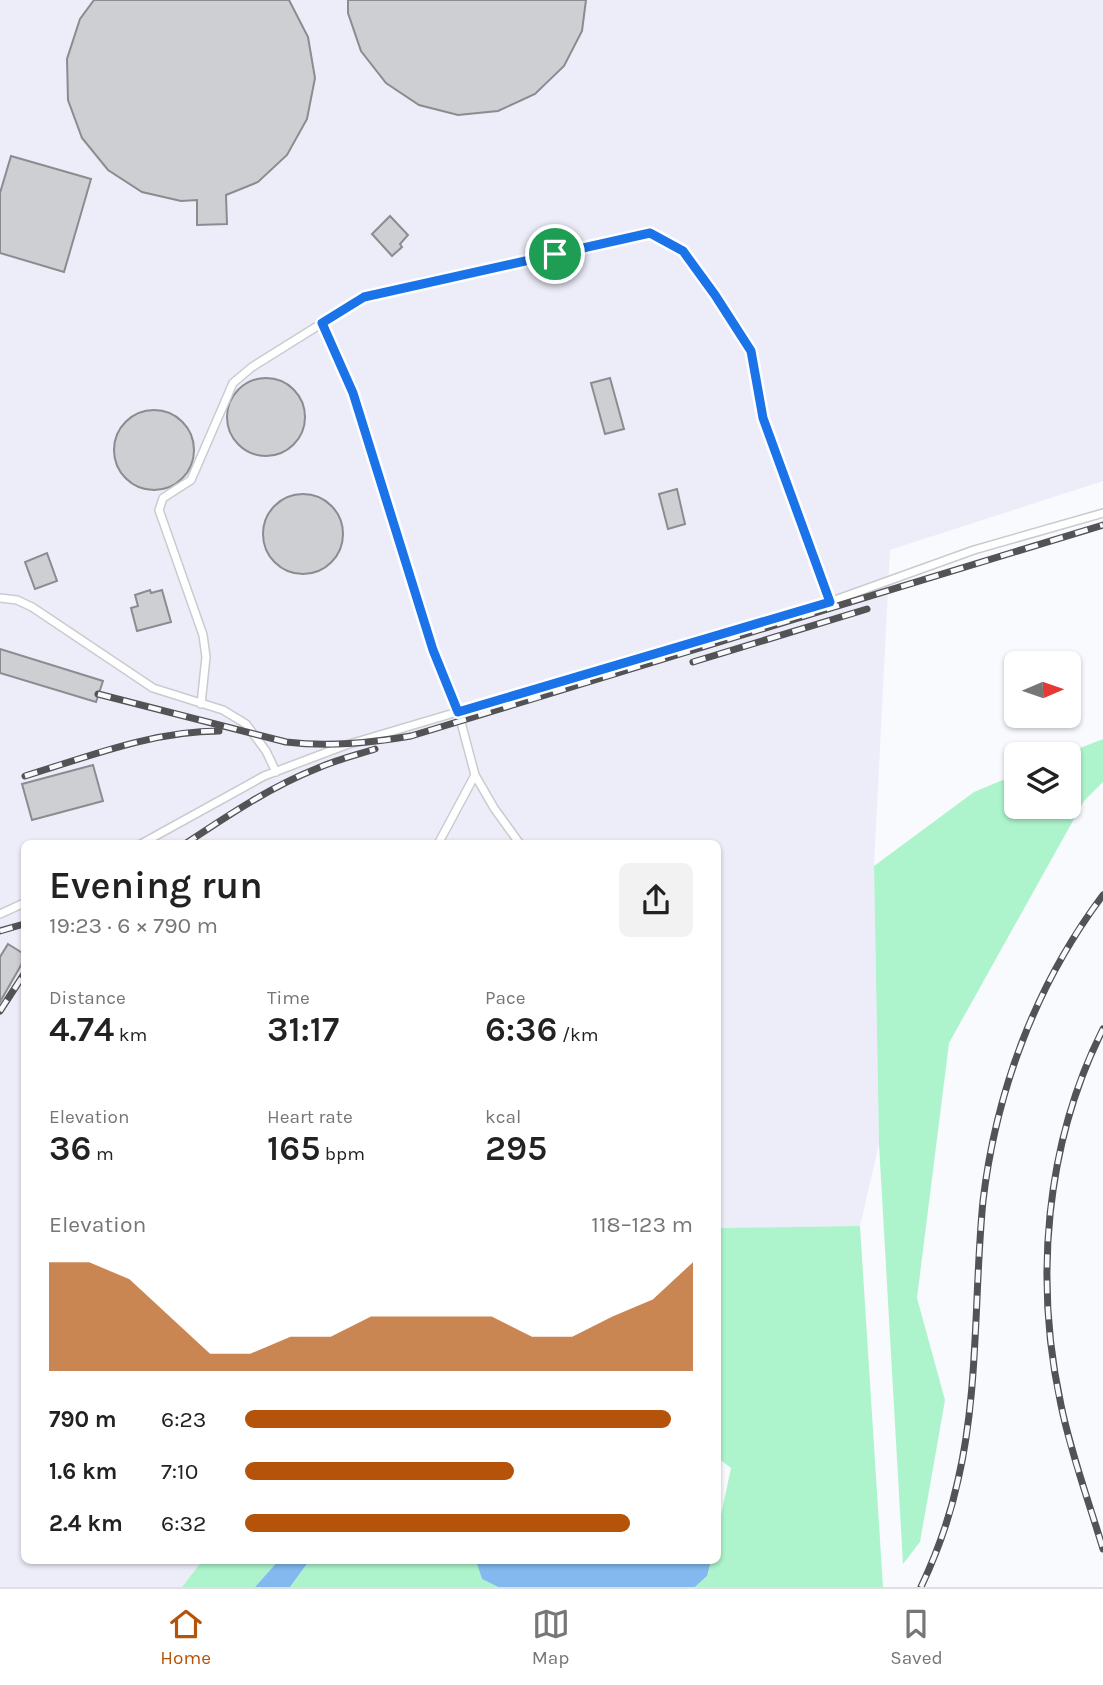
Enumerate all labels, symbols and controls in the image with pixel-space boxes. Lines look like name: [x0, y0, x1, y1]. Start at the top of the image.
pin: [525, 224, 585, 284]
icon: arrive: [536, 235, 574, 273]
north arrow: [1004, 651, 1082, 728]
map controls: [1004, 651, 1081, 819]
button: layers: [1004, 742, 1081, 819]
text: Evening run: [49, 863, 263, 908]
button: share: [619, 863, 693, 937]
text: 19:23 · 6 × 790 m: [49, 912, 218, 939]
text: Distance: [49, 987, 126, 1009]
text: Time: [267, 987, 310, 1009]
text: Pace: [485, 987, 526, 1009]
text: 4.74: [49, 1009, 114, 1050]
text: 31:17: [267, 1009, 339, 1050]
text: 6:36: [485, 1009, 557, 1050]
text: km: [114, 1024, 147, 1046]
text: /km: [557, 1024, 599, 1046]
text: Elevation: [49, 1106, 129, 1128]
text: Heart rate: [267, 1106, 353, 1128]
text: kcal: [485, 1106, 521, 1128]
text: 36: [49, 1128, 91, 1169]
text: 165: [267, 1128, 320, 1169]
text: 295: [485, 1128, 547, 1169]
text: m: [91, 1143, 114, 1165]
text: bpm: [320, 1143, 365, 1165]
text: Elevation: [49, 1211, 146, 1238]
text: 118–123 m: [591, 1211, 693, 1238]
text: 790 m: [49, 1406, 117, 1433]
text: 6:23: [161, 1406, 206, 1433]
text: 1.6 km: [49, 1458, 117, 1485]
text: 7:10: [161, 1458, 198, 1485]
text: 2.4 km: [49, 1510, 123, 1537]
text: 6:32: [161, 1510, 206, 1537]
tab: Home: [160, 1605, 211, 1669]
tab: Map: [532, 1605, 570, 1669]
tab: Saved: [890, 1605, 943, 1669]

